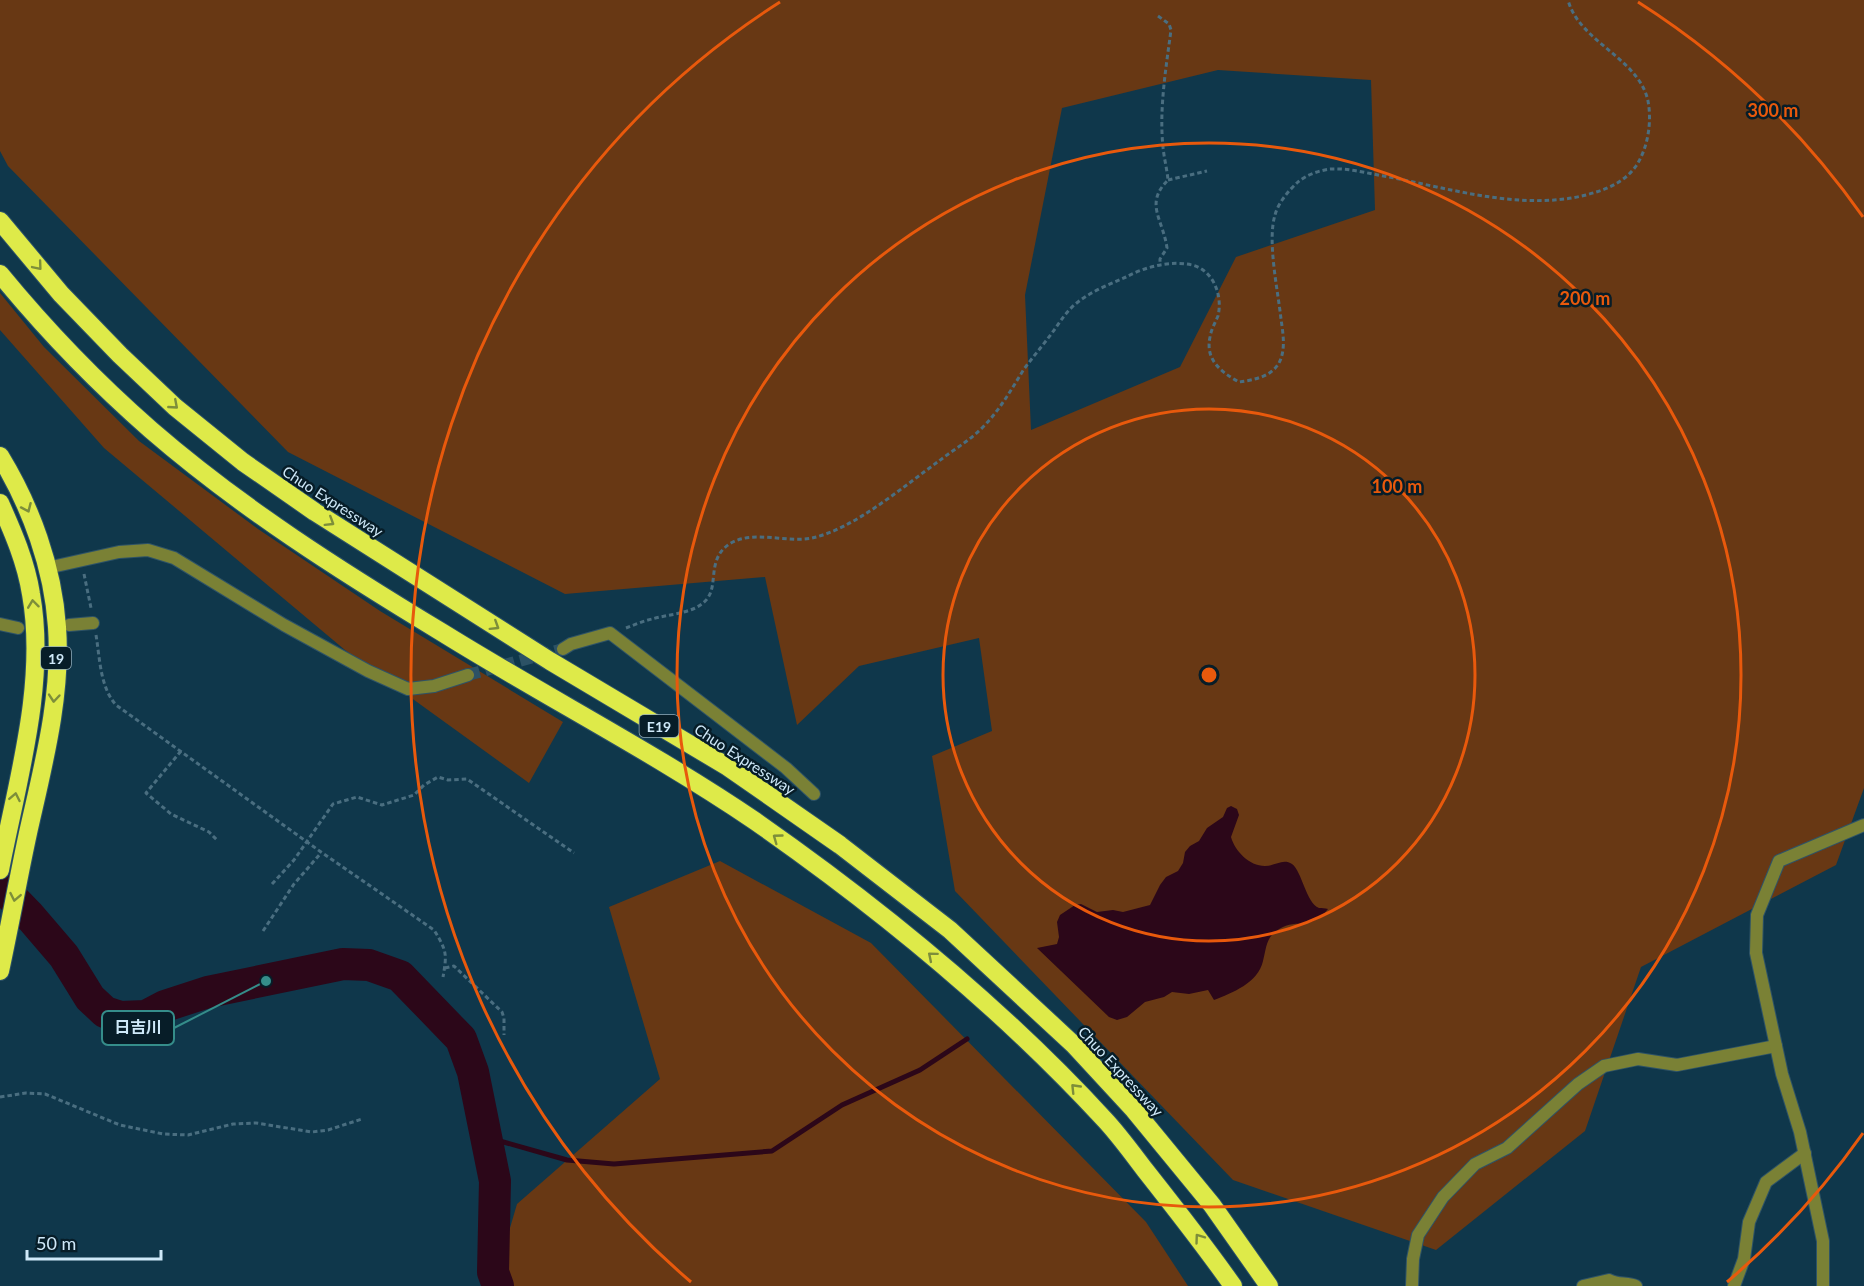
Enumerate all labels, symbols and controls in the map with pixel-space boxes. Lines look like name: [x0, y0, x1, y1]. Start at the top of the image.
text: 300 m: [1748, 99, 1798, 121]
one-way arrow: [30, 259, 41, 270]
text: 200 m: [1560, 287, 1610, 309]
one-way arrow: [167, 398, 178, 409]
street label: Chuo Expressway: [279, 462, 387, 540]
text: 100 m: [1372, 475, 1422, 497]
one-way arrow: [19, 502, 31, 513]
one-way arrow: [324, 514, 334, 526]
one-way arrow: [27, 599, 39, 609]
one-way arrow: [489, 618, 499, 630]
road number: 19: [41, 647, 71, 669]
centre of rings: [1199, 665, 1219, 685]
one-way arrow: [48, 694, 61, 703]
road number: E19: [640, 715, 678, 737]
street label: Chuo Expressway: [691, 720, 799, 798]
one-way arrow: [8, 792, 21, 802]
one-way arrow: [772, 834, 783, 845]
one-way arrow: [9, 892, 22, 902]
one-way arrow: [928, 952, 939, 963]
callout: 日吉川: [102, 1011, 174, 1045]
text: 日吉川: [114, 1017, 162, 1036]
street label: Chuo Expressway: [1075, 1022, 1167, 1120]
one-way arrow: [1071, 1085, 1082, 1096]
scale bar: [27, 1223, 160, 1261]
text: 50 m: [36, 1232, 76, 1254]
one-way arrow: [1195, 1234, 1206, 1245]

